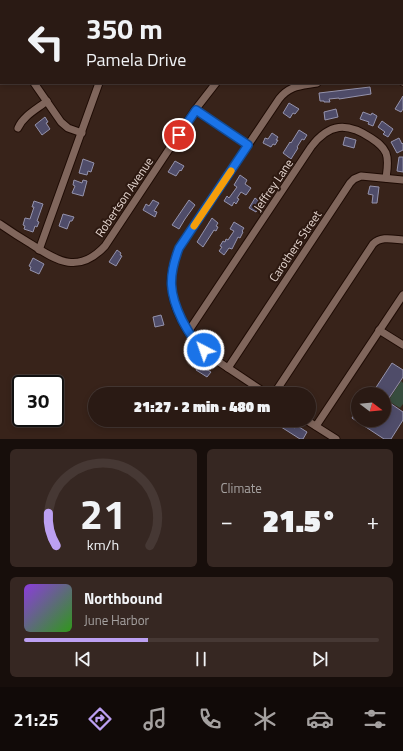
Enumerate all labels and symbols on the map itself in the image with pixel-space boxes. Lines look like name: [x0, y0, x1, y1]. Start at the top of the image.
pin: [162, 118, 196, 152]
street label: Robertson Avenue: [90, 153, 158, 241]
street label: Jeffrey Lane: [248, 155, 298, 215]
street label: Carothers Street: [264, 206, 326, 286]
position arrow: [183, 329, 225, 371]
speed limit sign: 30: [12, 375, 64, 427]
north arrow: [351, 387, 391, 427]

